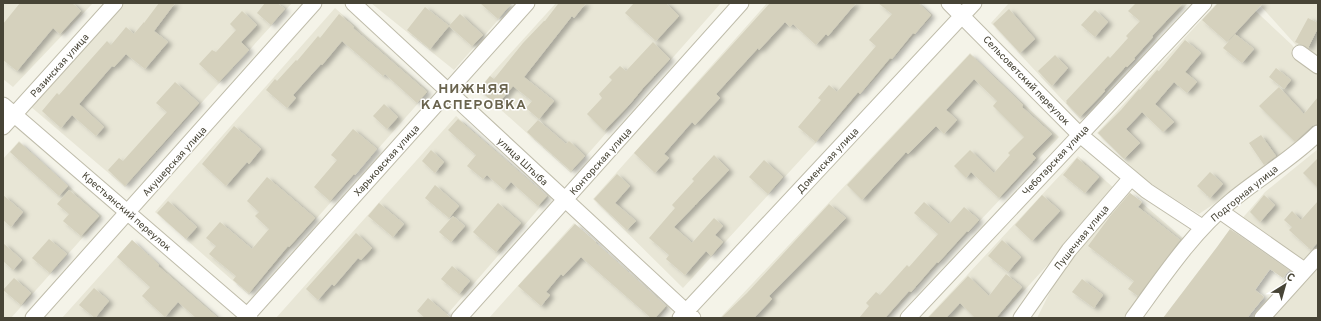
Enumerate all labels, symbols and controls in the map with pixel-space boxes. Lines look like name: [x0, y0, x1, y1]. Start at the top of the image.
street label: Разинская улица: [28, 31, 92, 101]
street label: Сельсоветский переулок: [980, 33, 1072, 129]
district label: НИЖНЯЯ КАСПЕРОВКА: [421, 81, 527, 114]
street label: Харьковская улица: [352, 123, 423, 199]
street label: Чеботарская улица: [1020, 123, 1092, 199]
street label: Акушерская улица: [140, 124, 210, 200]
street label: Конторская улица: [567, 125, 635, 199]
street label: Доменская улица: [794, 125, 862, 197]
street label: улица Штыба: [494, 135, 550, 189]
street label: Подгорная улица: [1209, 163, 1281, 225]
street label: Крестьянский переулок: [79, 170, 174, 255]
street label: Пушечная улица: [1052, 203, 1112, 273]
north arrow: [1265, 265, 1305, 305]
text: С: [1283, 270, 1297, 286]

